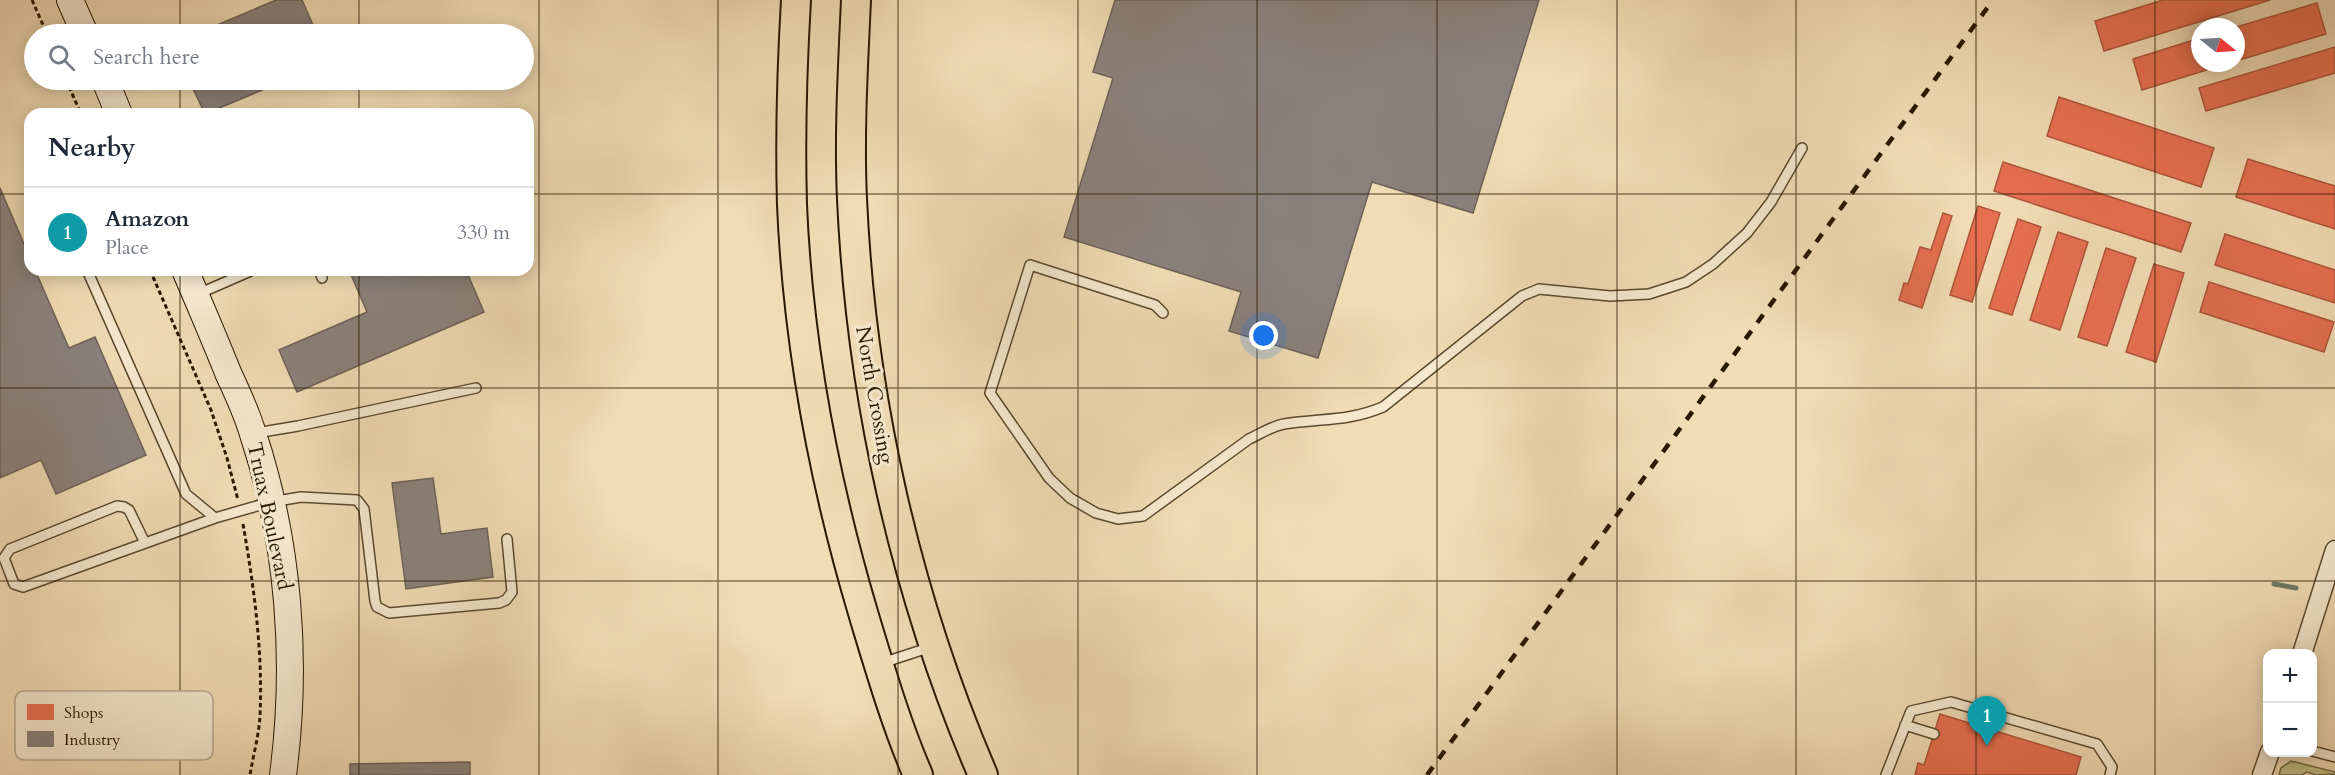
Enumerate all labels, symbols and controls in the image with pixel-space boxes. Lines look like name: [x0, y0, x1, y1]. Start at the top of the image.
north arrow: [2191, 18, 2245, 72]
search box: [24, 24, 534, 90]
icon: search: [45, 41, 78, 74]
text: Search here: [93, 42, 200, 72]
text: Nearby: [48, 130, 136, 165]
text: Amazon: [105, 204, 189, 234]
text: 1: [62, 219, 73, 246]
text: 330 m: [457, 219, 510, 246]
text: Place: [105, 234, 149, 261]
your location: [1249, 321, 1278, 350]
street label: North Crossing: [848, 324, 901, 466]
street label: Truax Boulevard: [240, 440, 299, 593]
map controls: [2263, 649, 2317, 757]
button: +: [2263, 649, 2317, 703]
legend: [15, 691, 213, 760]
pin: 1: [1968, 696, 2006, 746]
text: Shops: [64, 702, 103, 724]
button: −: [2263, 703, 2317, 757]
text: Industry: [64, 729, 121, 751]

